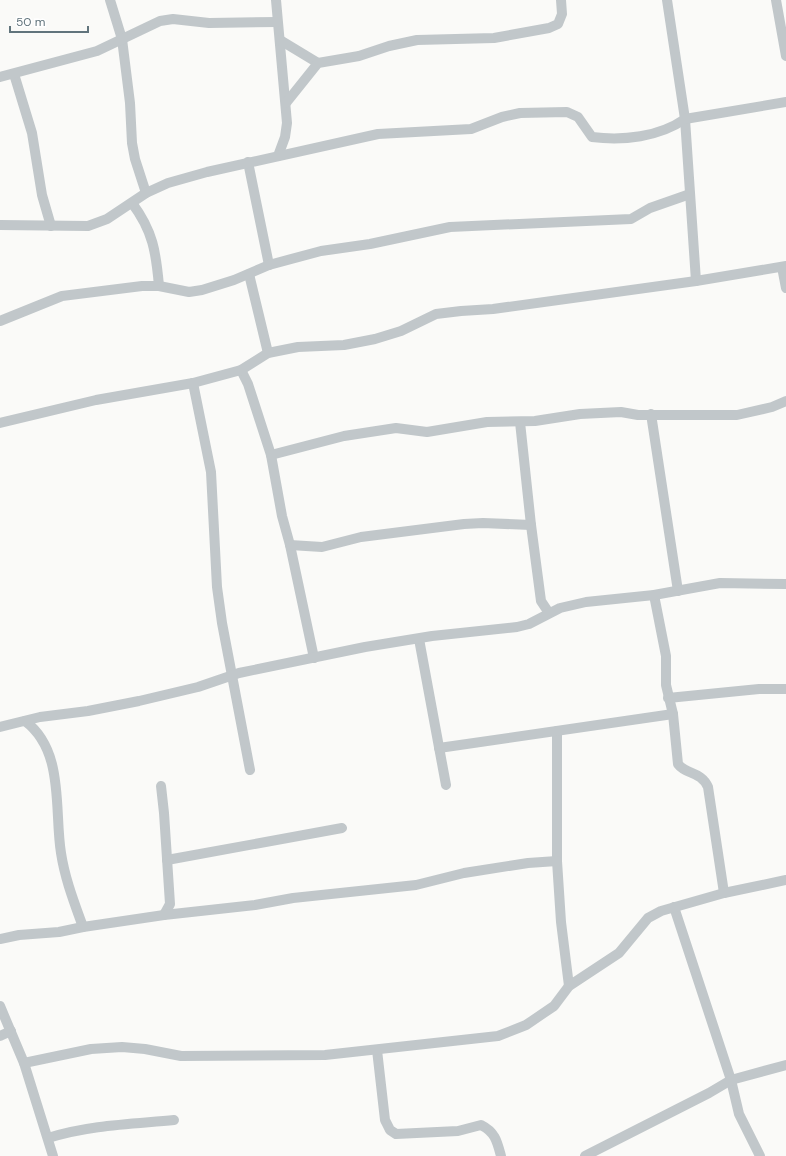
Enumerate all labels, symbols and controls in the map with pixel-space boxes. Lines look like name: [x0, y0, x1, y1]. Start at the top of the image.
scale bar: [10, 8, 88, 34]
text: 50 m: [16, 14, 45, 30]

